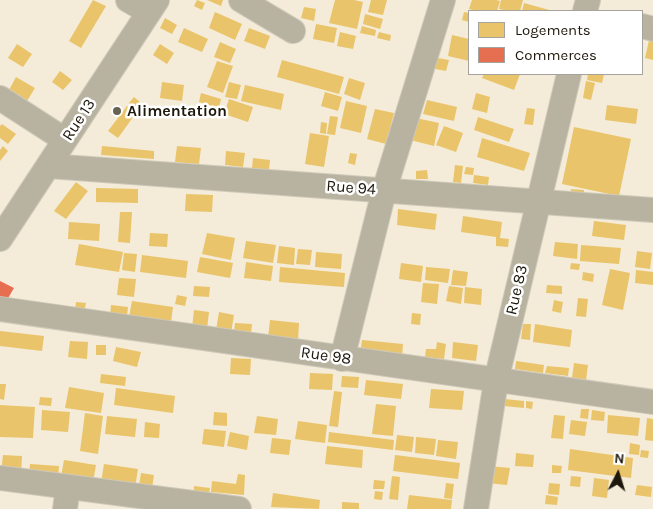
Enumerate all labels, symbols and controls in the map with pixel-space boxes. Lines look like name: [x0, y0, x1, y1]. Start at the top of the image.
legend: [468, 10, 643, 75]
text: Logements: [515, 21, 591, 39]
text: Commerces: [515, 46, 597, 64]
street label: Rue 13: [58, 95, 100, 145]
place label: Alimentation: [127, 101, 227, 121]
marker: Alimentation: [111, 105, 123, 117]
street label: Rue 94: [326, 177, 376, 199]
street label: Rue 83: [502, 263, 532, 317]
street label: Rue 98: [300, 343, 352, 369]
north arrow: [593, 449, 643, 499]
text: N: [614, 450, 625, 467]

